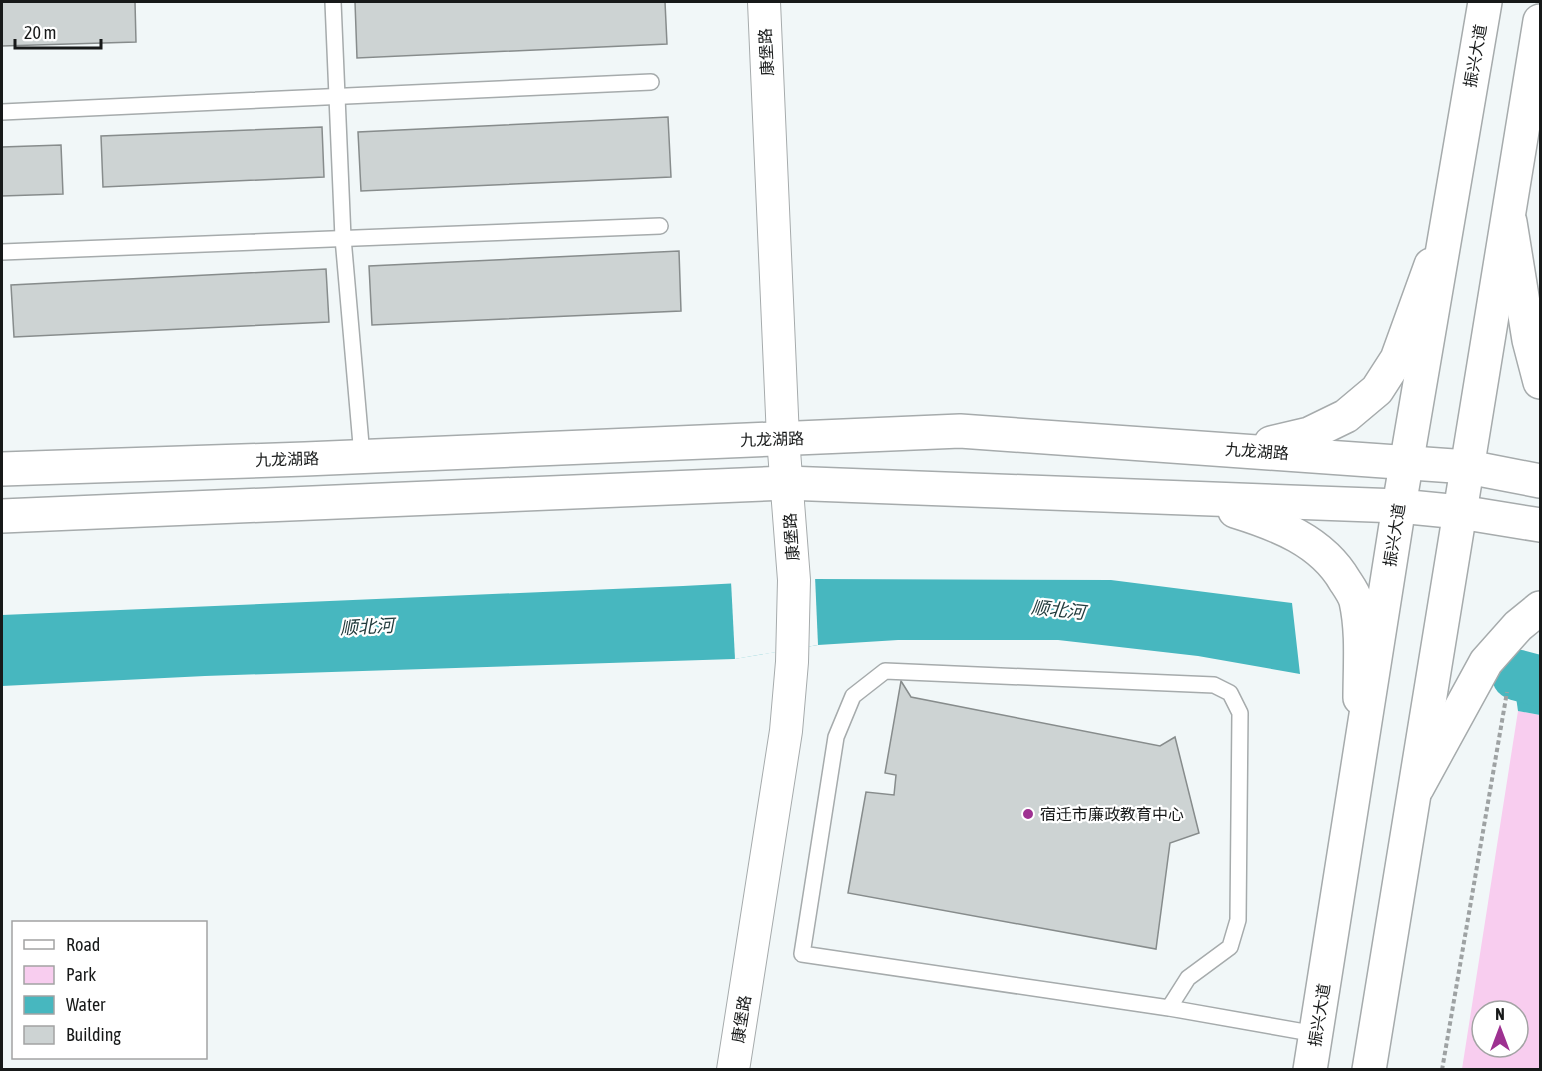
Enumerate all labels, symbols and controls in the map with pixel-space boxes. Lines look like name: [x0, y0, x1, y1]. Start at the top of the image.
scale bar: [15, 12, 100, 50]
text: 20 m: [24, 22, 56, 43]
street label: 振兴大道: [1461, 23, 1489, 89]
street label: 康堡路: [756, 28, 776, 76]
street label: 九龙湖路: [740, 429, 804, 449]
street label: 九龙湖路: [1224, 440, 1290, 462]
street label: 九龙湖路: [255, 449, 319, 469]
street label: 振兴大道: [1380, 502, 1408, 568]
street label: 康堡路: [780, 512, 802, 562]
water label: 顺北河: [1030, 596, 1089, 623]
water label: 顺北河: [339, 614, 397, 638]
place label: 宿迁市廉政教育中心: [1040, 805, 1184, 823]
marker: 宿迁市廉政教育中心: [1021, 807, 1035, 821]
legend: [12, 921, 207, 1059]
text: Road: [66, 934, 100, 955]
text: Park: [66, 964, 96, 985]
street label: 振兴大道: [1305, 982, 1333, 1048]
text: Water: [66, 994, 106, 1015]
street label: 康堡路: [728, 994, 754, 1044]
north arrow: [1470, 999, 1530, 1059]
text: N: [1495, 1005, 1505, 1023]
text: Building: [66, 1024, 121, 1045]

